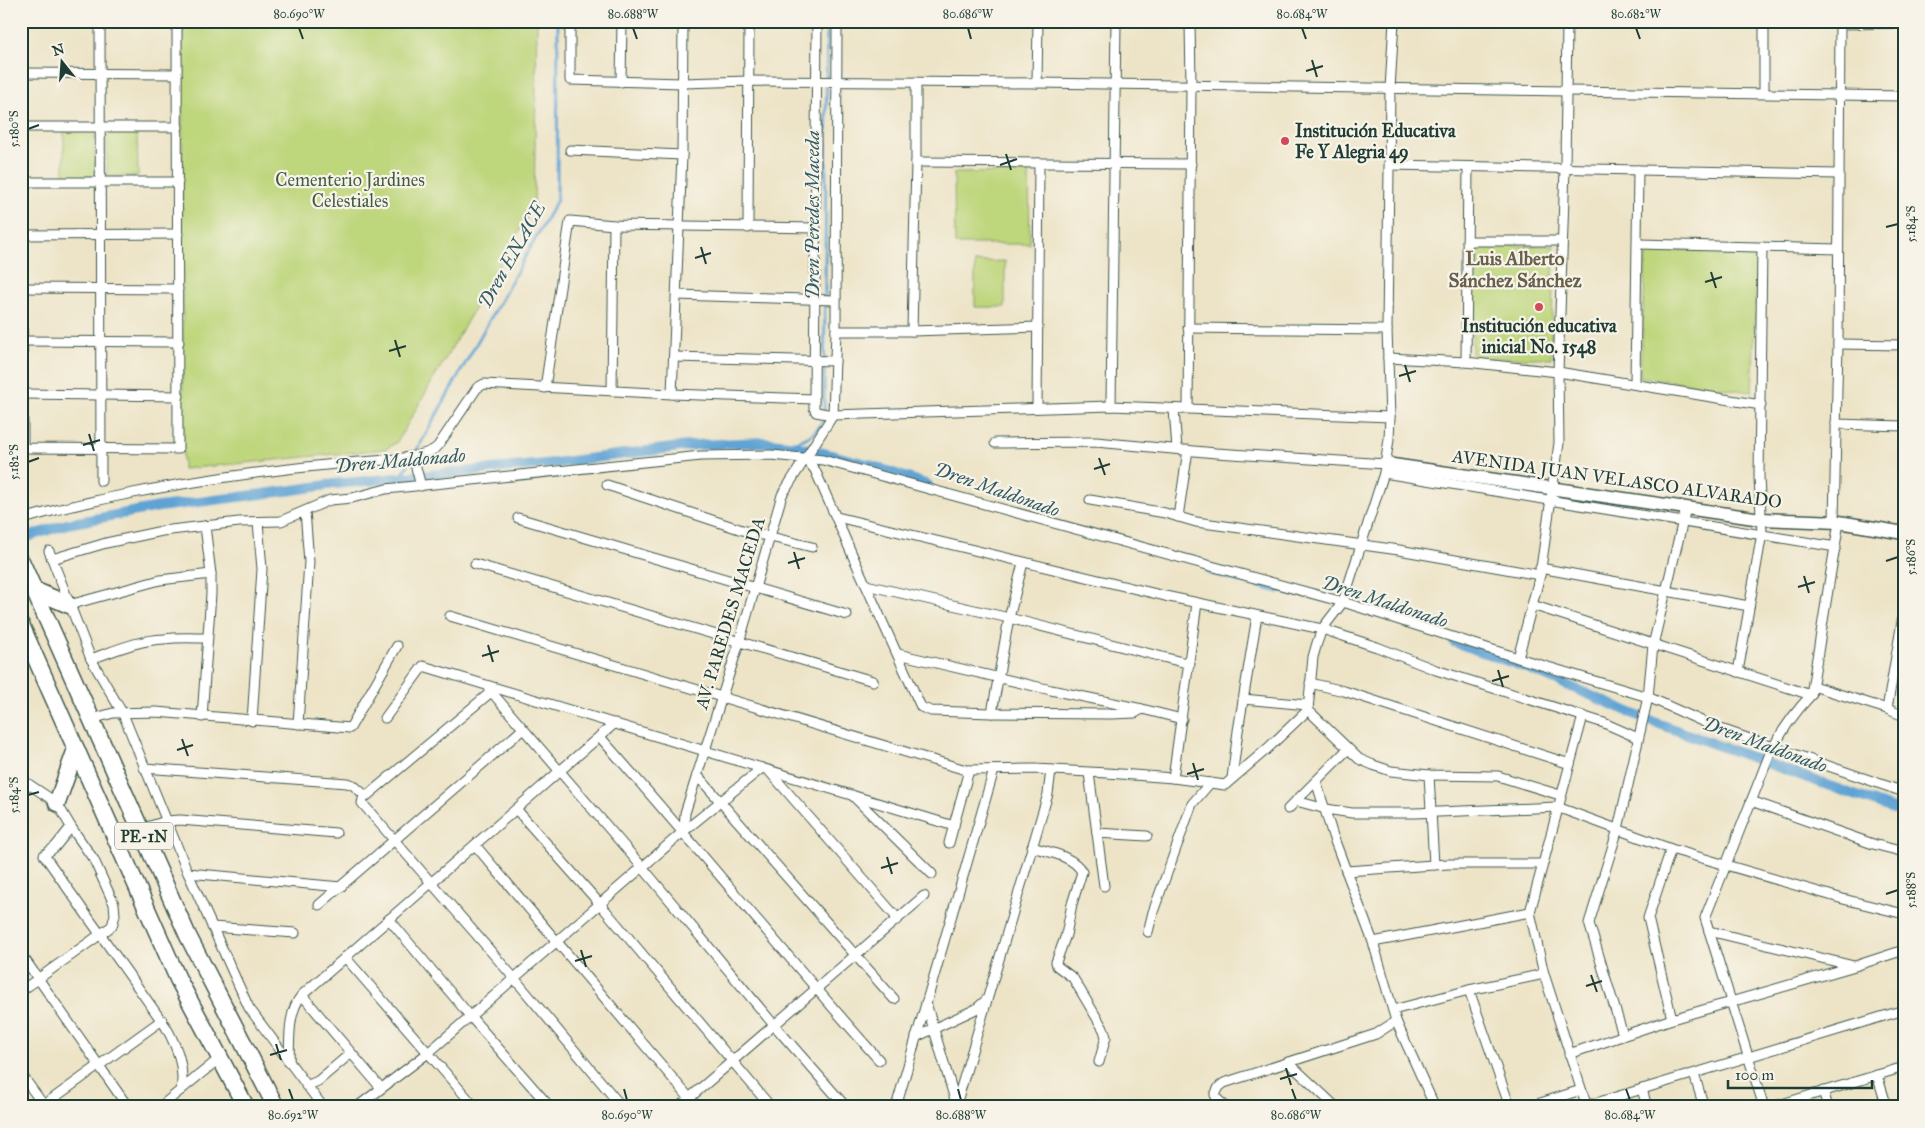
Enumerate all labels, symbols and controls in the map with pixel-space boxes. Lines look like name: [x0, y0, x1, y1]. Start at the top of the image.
text: 80.690°W: [273, 7, 325, 21]
text: 80.688°W: [608, 7, 659, 21]
text: 80.686°W: [943, 7, 994, 21]
text: 80.684°W: [1277, 7, 1328, 21]
text: 80.682°W: [1611, 7, 1662, 21]
north arrow: [38, 38, 88, 88]
text: N: [50, 40, 67, 60]
text: 5.180°S: [7, 110, 21, 148]
place label: Institución Educativa Fe Y Alegria 49: [1295, 120, 1456, 164]
water label: Dren Peredes Maceda: [801, 130, 824, 300]
marker: Institución Educativa Fe Y Alegria 49: [1279, 135, 1291, 147]
park label: Cementerio Jardines Celestiales: [275, 169, 425, 212]
water label: Dren ENACE: [473, 197, 551, 313]
text: 5.184°S: [1904, 205, 1918, 242]
district label: Luis Alberto Sánchez Sánchez: [1449, 247, 1582, 292]
marker: Institución educativa inicial No. 1548: [1533, 301, 1545, 313]
place label: Institución educativa inicial No. 1548: [1461, 315, 1617, 359]
water label: Dren Maldonado: [334, 443, 466, 478]
text: 5.182°S: [7, 444, 21, 480]
street label: AVENIDA JUAN VELASCO ALVARADO: [1450, 445, 1783, 514]
water label: Dren Maldonado: [931, 457, 1063, 522]
street label: AV. PAREDES MACEDA: [690, 514, 770, 713]
text: 5.186°S: [1904, 539, 1918, 575]
water label: Dren Maldonado: [1319, 570, 1451, 633]
water label: Dren Maldonado: [1699, 711, 1830, 778]
text: 5.184°S: [7, 776, 21, 813]
road number: PE-1N: [115, 822, 173, 849]
text: 5.188°S: [1904, 872, 1918, 908]
scale bar: [1728, 1058, 1871, 1090]
text: 100 m: [1735, 1066, 1775, 1084]
text: 80.692°W: [268, 1108, 319, 1122]
text: 80.690°W: [601, 1108, 653, 1122]
text: 80.688°W: [936, 1108, 987, 1122]
text: 80.686°W: [1271, 1108, 1322, 1122]
text: 80.684°W: [1605, 1108, 1656, 1122]

